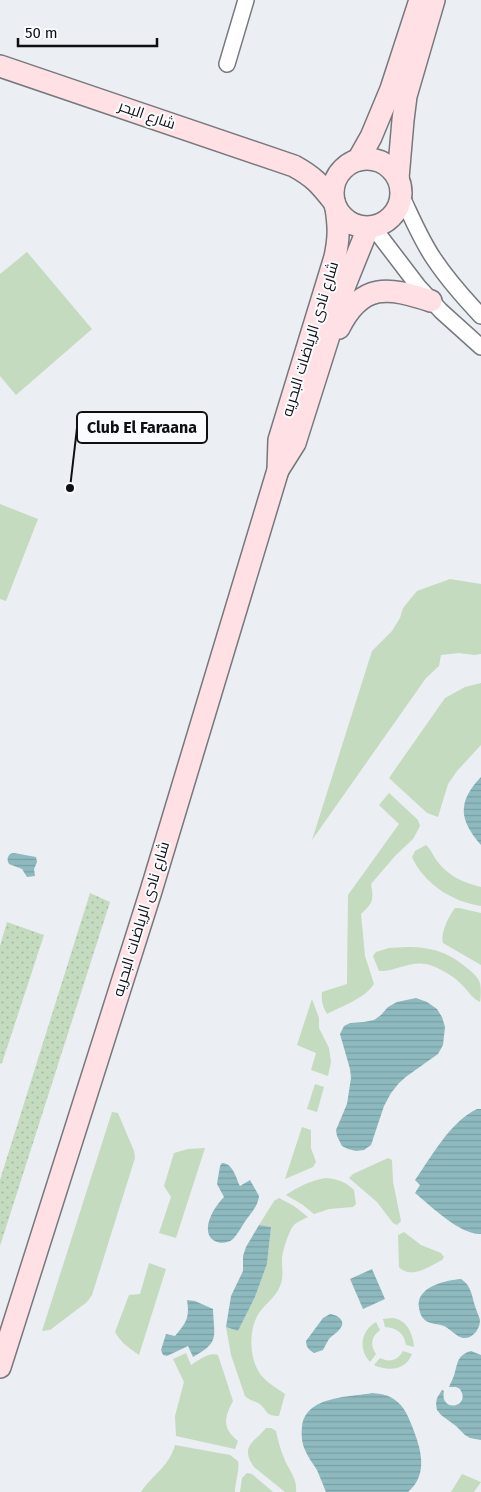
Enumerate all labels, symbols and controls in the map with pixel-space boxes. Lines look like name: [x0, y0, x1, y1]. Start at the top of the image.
scale bar: [18, 15, 156, 47]
text: 50 m: [25, 24, 58, 42]
street label: شارع البحر: [115, 97, 178, 135]
street label: شارع نادى الرياضات البحريه: [278, 259, 344, 419]
callout: Club El Faraana: [77, 412, 207, 443]
text: Club El Faraana: [87, 418, 197, 437]
street label: شارع نادى الرياضات البحريه: [109, 839, 175, 999]

